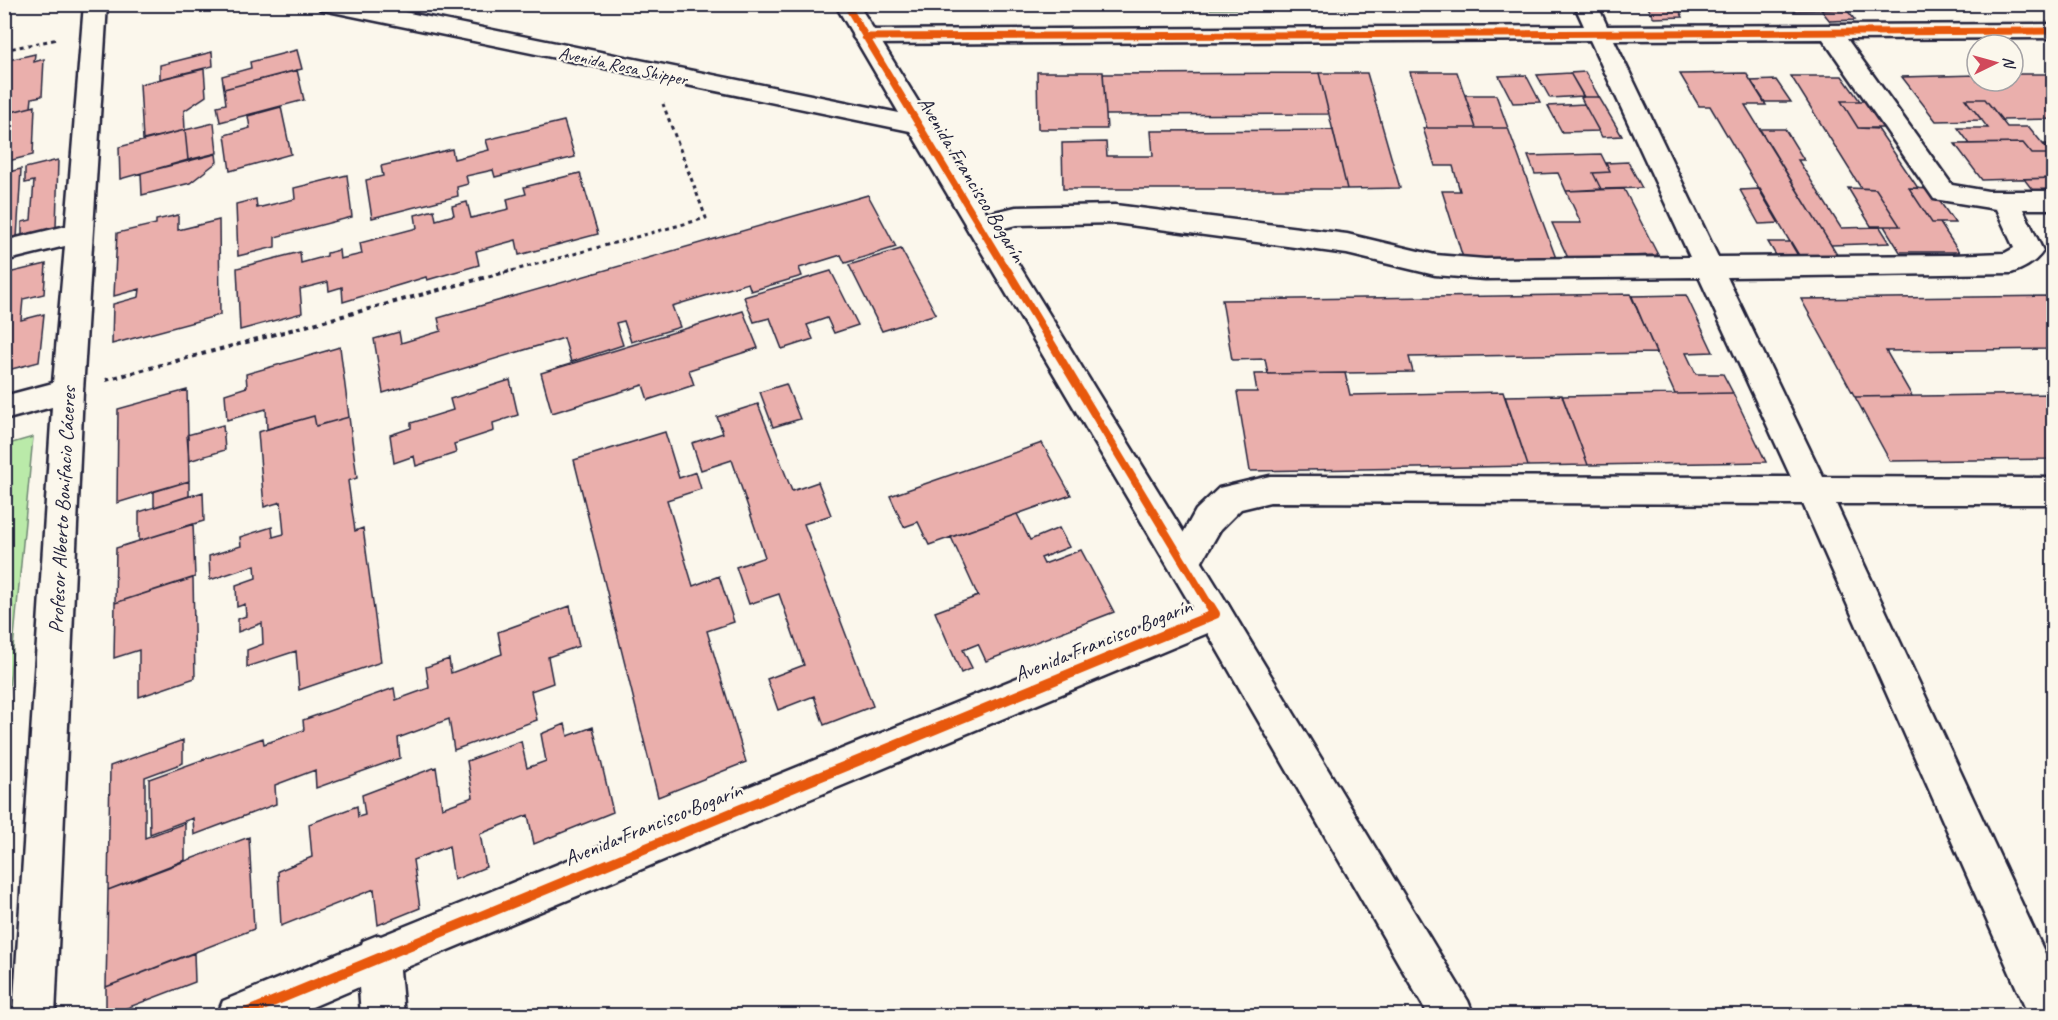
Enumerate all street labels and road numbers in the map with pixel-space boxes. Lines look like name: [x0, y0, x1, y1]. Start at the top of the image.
street label: Avenida Rosa Shipper: [557, 42, 691, 91]
street label: Avenida Francisco Bogarín: [912, 91, 1032, 267]
street label: Profesor Alberto Bonifacio Cáceres: [43, 384, 82, 634]
street label: Avenida Francisco Bogarín: [1011, 592, 1196, 687]
street label: Avenida Francisco Bogarín: [561, 776, 746, 871]

